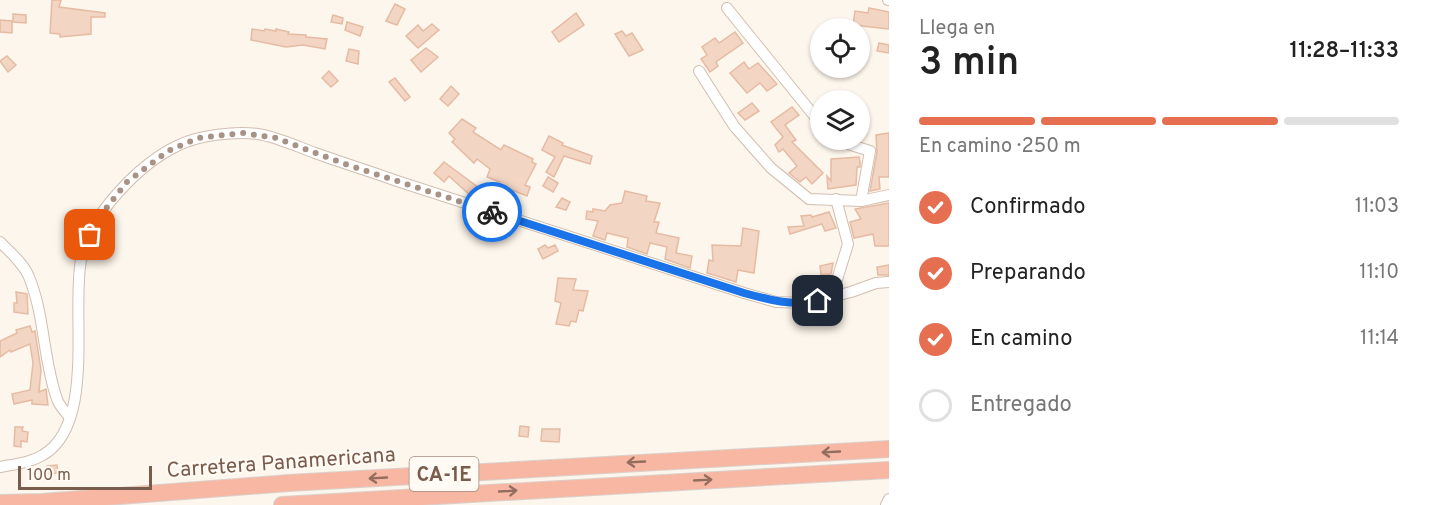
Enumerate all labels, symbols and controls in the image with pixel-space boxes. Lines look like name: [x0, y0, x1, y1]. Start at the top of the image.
text: Llega en: [919, 16, 995, 42]
map controls: [810, 18, 870, 150]
button: locate: [810, 18, 870, 78]
text: 11:28–11:33: [1290, 38, 1399, 65]
text: 3 min: [919, 40, 1019, 89]
button: layers: [810, 90, 870, 150]
text: En camino · 250 m: [919, 134, 1081, 160]
courier: [462, 182, 522, 242]
icon: check: [919, 191, 952, 224]
text: Confirmado: [970, 194, 1086, 221]
text: 11:03: [1355, 194, 1399, 220]
icon: bike: [476, 196, 509, 229]
pin: [64, 209, 115, 260]
icon: bag: [73, 218, 106, 251]
icon: check: [919, 257, 952, 290]
text: Preparando: [970, 260, 1086, 287]
text: 11:10: [1359, 260, 1399, 286]
pin: [792, 275, 843, 326]
icon: home: [801, 284, 834, 317]
icon: check: [919, 323, 952, 356]
text: En camino: [970, 326, 1072, 353]
text: 11:14: [1360, 326, 1399, 352]
text: Entregado: [970, 392, 1072, 419]
street label: Carretera Panamericana: [166, 442, 397, 485]
one-way arrow: [821, 447, 841, 458]
road number: CA-1E: [410, 457, 478, 491]
one-way arrow: [626, 457, 646, 468]
scale bar: [18, 463, 152, 490]
text: 100 m: [27, 466, 71, 486]
one-way arrow: [369, 472, 389, 483]
one-way arrow: [693, 475, 712, 486]
one-way arrow: [498, 485, 518, 496]

